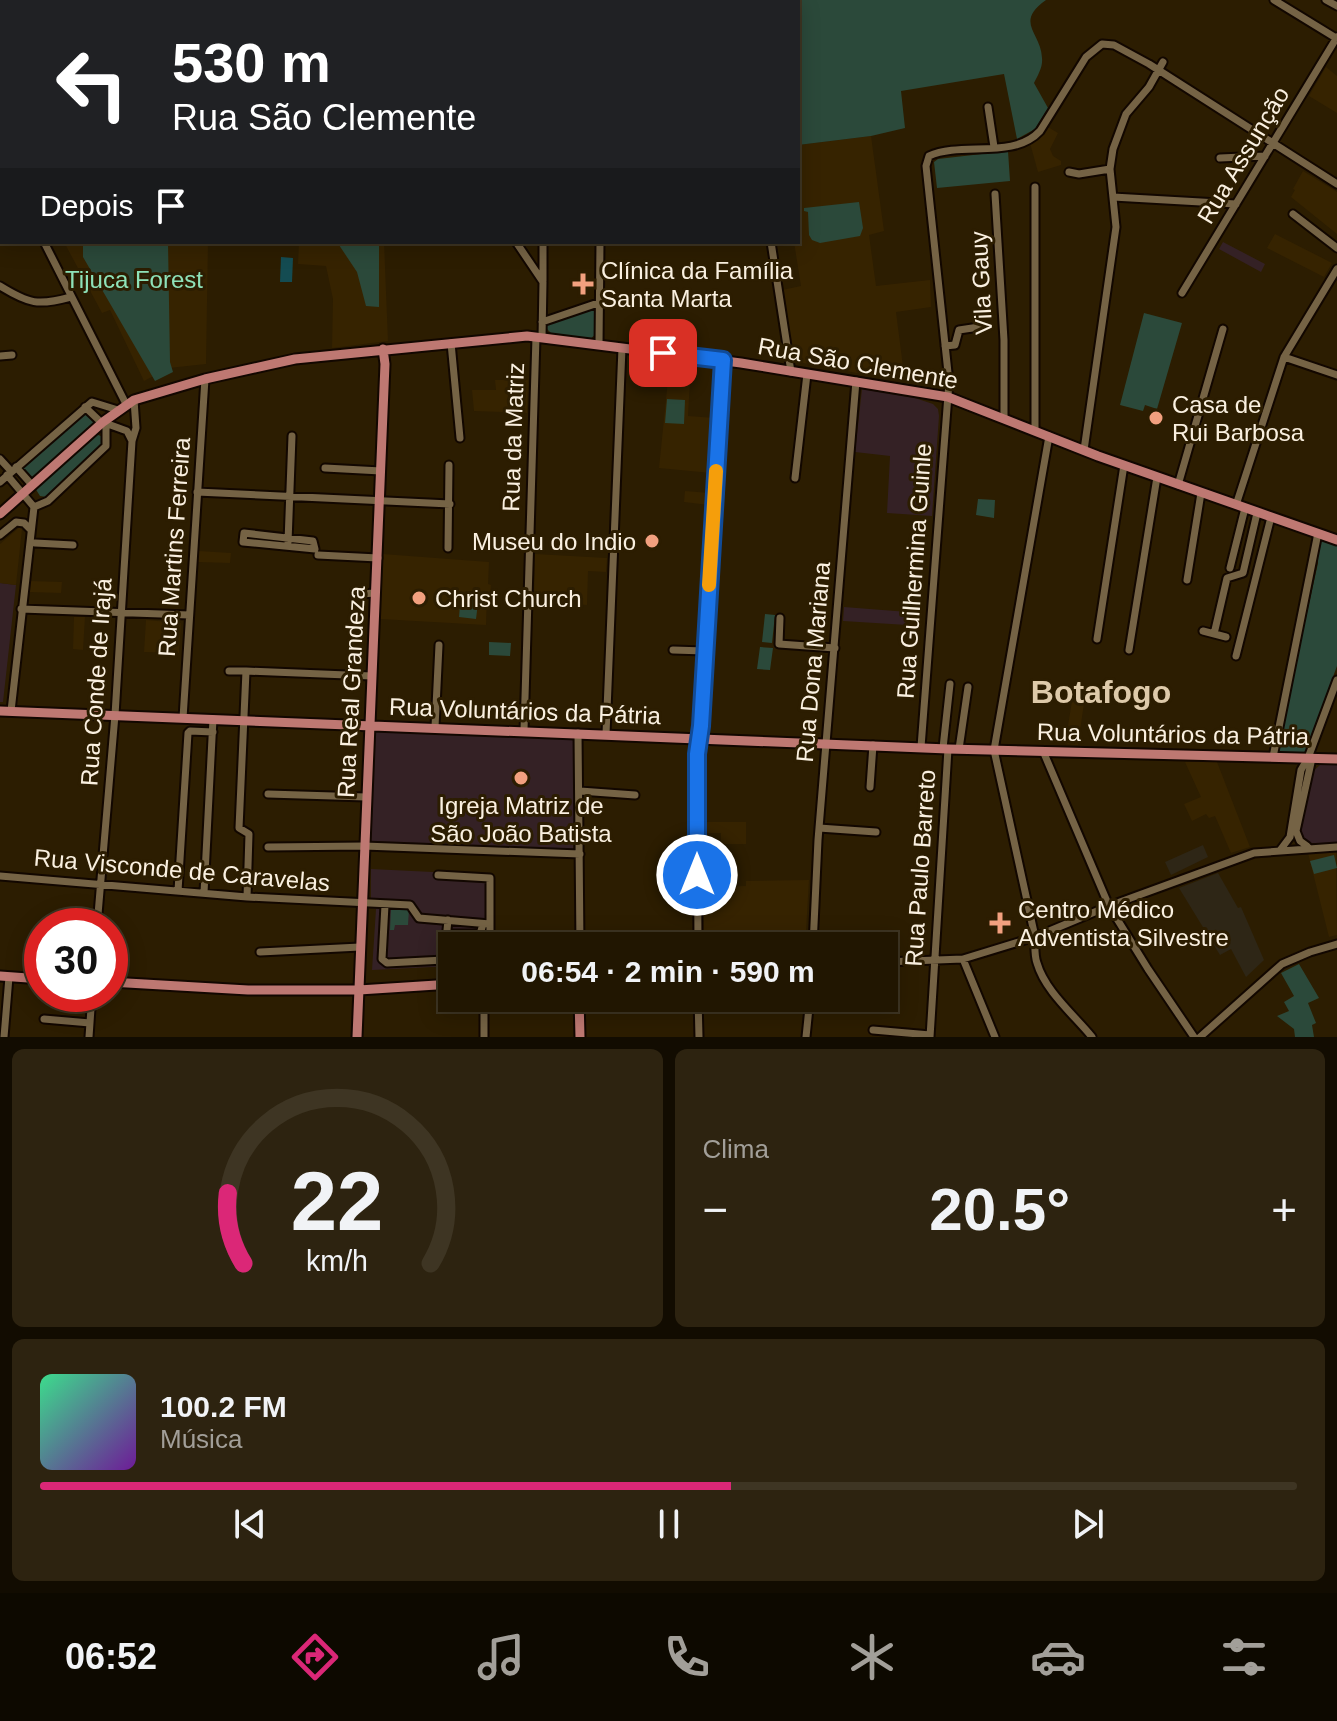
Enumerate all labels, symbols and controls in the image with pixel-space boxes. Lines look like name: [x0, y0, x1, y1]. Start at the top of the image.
text: 530 m: [172, 31, 331, 94]
icon: left: [40, 32, 144, 136]
street label: Rua Assunção: [1192, 82, 1294, 228]
text: Rua São Clemente: [172, 97, 476, 138]
icon: arrive: [149, 184, 193, 228]
text: Depois: [40, 189, 133, 222]
street label: Vila Gauy: [965, 231, 997, 335]
place label: Clínica da Família Santa Marta: [601, 257, 794, 312]
park label: Tijuca Forest: [65, 266, 203, 293]
marker: Clínica da Família Santa Marta: [572, 273, 594, 295]
pin: [629, 319, 697, 387]
icon: arrive: [641, 331, 685, 375]
street label: Rua São Clemente: [756, 332, 960, 394]
street label: Rua da Matriz: [497, 362, 529, 512]
place label: Casa de Rui Barbosa: [1172, 391, 1305, 446]
marker: Casa de Rui Barbosa: [1147, 409, 1165, 427]
street label: Rua Martins Ferreira: [153, 436, 195, 658]
street label: Rua Guilhermina Guinle: [892, 442, 936, 700]
place label: Museu do Indio: [472, 528, 636, 555]
marker: Museu do Indio: [643, 532, 661, 550]
street label: Rua Dona Mariana: [791, 560, 835, 764]
street label: Rua Conde de Irajá: [75, 577, 117, 787]
street label: Rua Real Grandeza: [332, 585, 370, 799]
place label: Christ Church: [435, 585, 582, 612]
marker: Christ Church: [410, 589, 428, 607]
district label: Botafogo: [1031, 674, 1171, 710]
street label: Rua Voluntários da Pátria: [389, 693, 662, 729]
street label: Rua Voluntários da Pátria: [1037, 718, 1310, 750]
marker: Igreja Matriz de São João Batista: [512, 769, 530, 787]
street label: Rua Paulo Barreto: [900, 769, 940, 967]
place label: Igreja Matriz de São João Batista: [430, 792, 612, 847]
position arrow: [655, 833, 739, 917]
street label: Rua Visconde de Caravelas: [33, 844, 331, 896]
place label: Centro Médico Adventista Silvestre: [1018, 896, 1229, 951]
speed limit sign: 30: [24, 908, 128, 1012]
marker: Centro Médico Adventista Silvestre: [989, 912, 1011, 934]
text: 06:54 · 2 min · 590 m: [521, 955, 815, 988]
text: Clima: [703, 1134, 769, 1164]
text: 22: [291, 1155, 384, 1248]
text: 20.5°: [929, 1176, 1070, 1243]
text: −: [703, 1185, 728, 1234]
text: +: [1271, 1185, 1297, 1234]
text: km/h: [306, 1245, 368, 1277]
text: 100.2 FM: [160, 1390, 287, 1423]
text: Música: [160, 1424, 242, 1454]
icon: previous: [228, 1502, 272, 1546]
icon: pause: [647, 1502, 691, 1546]
icon: next: [1066, 1502, 1110, 1546]
icon: directions: [287, 1629, 343, 1685]
icon: music: [473, 1629, 529, 1685]
icon: phone: [659, 1629, 715, 1685]
icon: climate: [844, 1629, 900, 1685]
icon: car: [1030, 1629, 1086, 1685]
icon: filters: [1216, 1629, 1272, 1685]
text: 06:52: [65, 1636, 157, 1677]

